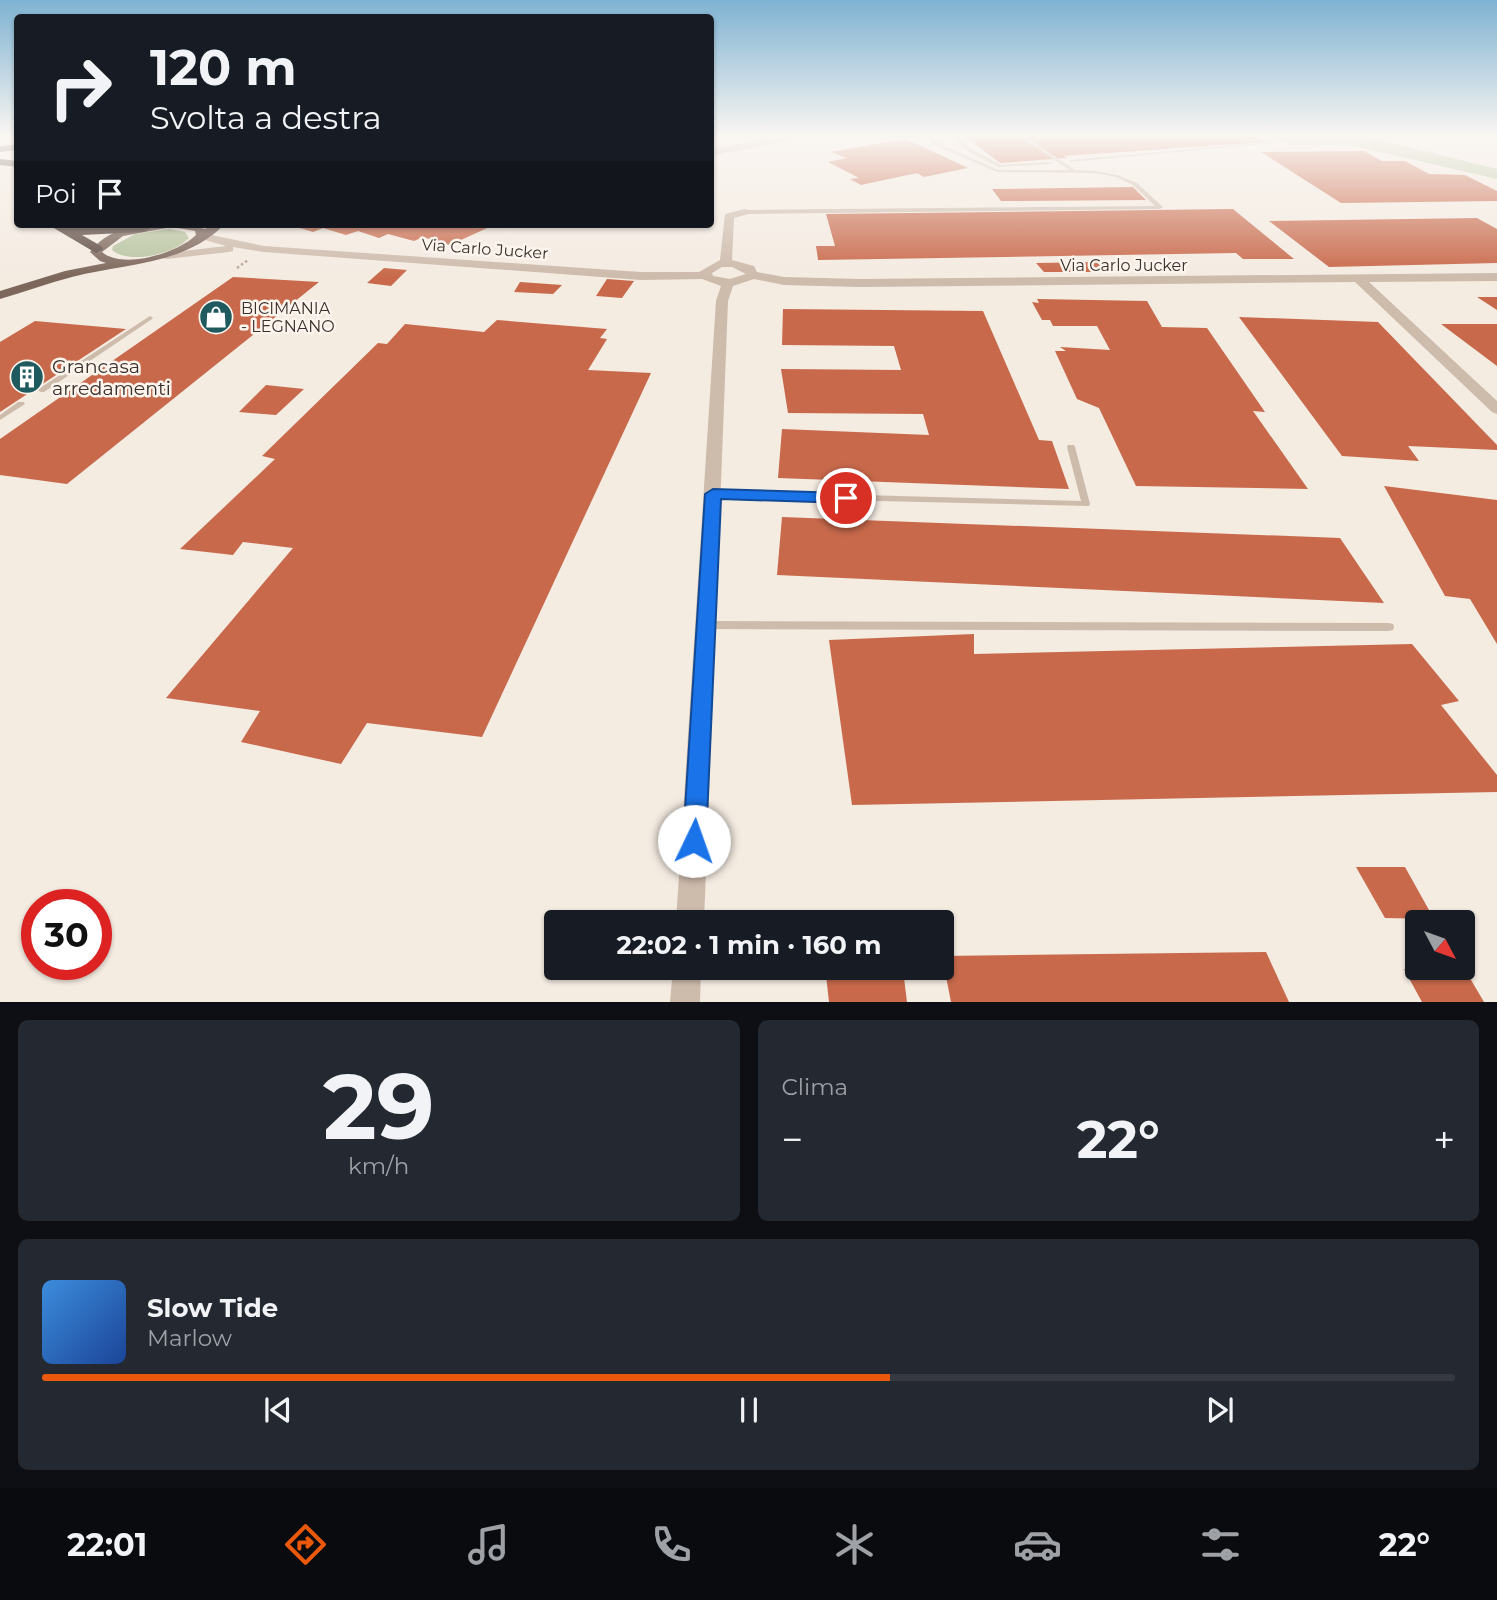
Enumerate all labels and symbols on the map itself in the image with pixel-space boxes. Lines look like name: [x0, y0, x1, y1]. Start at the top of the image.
street label: Via Carlo Jucker: [421, 235, 549, 263]
street label: Via Carlo Jucker: [1060, 256, 1188, 275]
shop icon: BICIMANIA - LEGNANO: [197, 298, 235, 336]
place label: BICIMANIA - LEGNANO: [241, 299, 335, 336]
place label: Grancasa arredamenti: [52, 355, 171, 400]
building icon: Grancasa arredamenti: [8, 358, 46, 396]
pin: [816, 468, 876, 528]
position arrow: [657, 804, 731, 878]
speed limit sign: 30: [21, 889, 112, 980]
north arrow: [1405, 910, 1475, 980]

